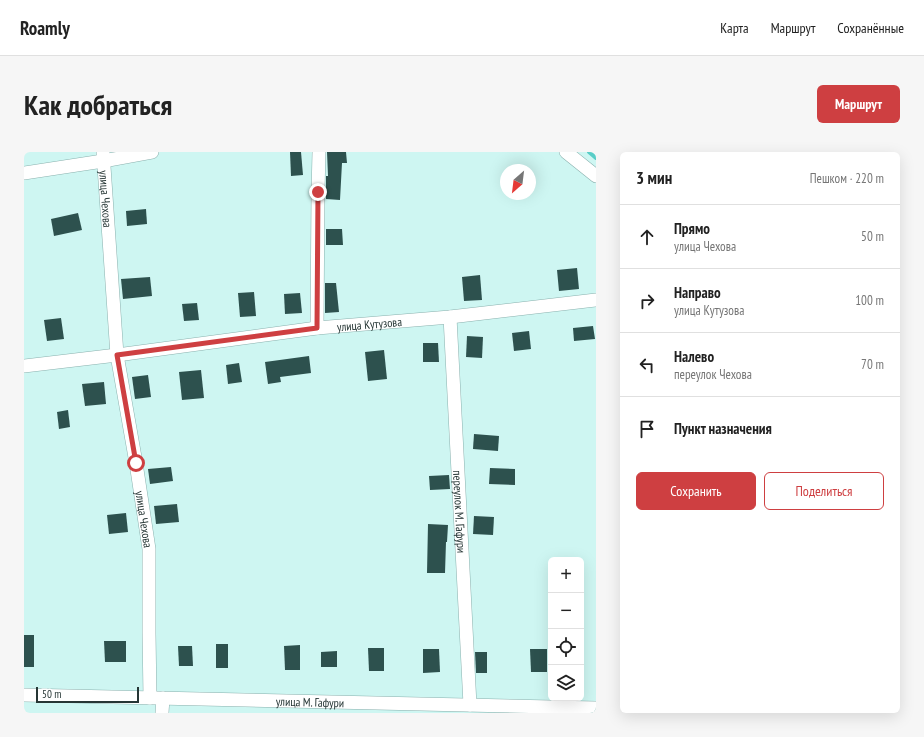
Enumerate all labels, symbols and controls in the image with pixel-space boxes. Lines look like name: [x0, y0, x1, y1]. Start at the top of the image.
text: Roamly: [20, 16, 70, 40]
text: Карта: [720, 19, 749, 37]
text: Маршрут: [771, 19, 815, 37]
text: Сохранённые: [837, 19, 904, 37]
button: Маршрут: [817, 85, 900, 123]
text: Как добраться: [24, 86, 172, 123]
north arrow: [500, 164, 536, 200]
text: 3 мин: [636, 167, 672, 189]
street label: улица Чехова: [97, 170, 116, 228]
text: Пешком · 220 m: [810, 170, 884, 187]
route end: [309, 183, 327, 201]
text: Прямо: [674, 219, 710, 238]
icon: ahead: [636, 226, 658, 248]
text: 50 m: [861, 228, 884, 245]
text: улица Чехова: [674, 238, 736, 255]
text: Направо: [674, 283, 721, 302]
icon: right: [636, 290, 658, 312]
text: 100 m: [855, 292, 884, 309]
text: улица Кутузова: [674, 302, 744, 319]
street label: улица Кутузова: [336, 313, 403, 334]
text: Налево: [674, 347, 714, 366]
icon: left: [636, 354, 658, 376]
text: 70 m: [861, 356, 884, 373]
text: переулок Чехова: [674, 366, 752, 383]
icon: arrive: [636, 418, 658, 440]
text: Пункт назначения: [674, 419, 772, 438]
route start: [127, 454, 145, 472]
street label: переулок М. Гафури: [450, 470, 470, 554]
button: Сохранить: [636, 472, 756, 510]
button: Поделиться: [764, 472, 884, 510]
street label: улица Чехова: [133, 490, 156, 549]
map controls: [548, 557, 584, 701]
button: +: [548, 557, 584, 593]
button: −: [548, 593, 584, 629]
button: locate: [548, 629, 584, 665]
button: layers: [548, 665, 584, 701]
scale bar: [36, 685, 139, 704]
text: 50 m: [42, 687, 61, 701]
street label: улица М. Гафури: [276, 693, 344, 710]

